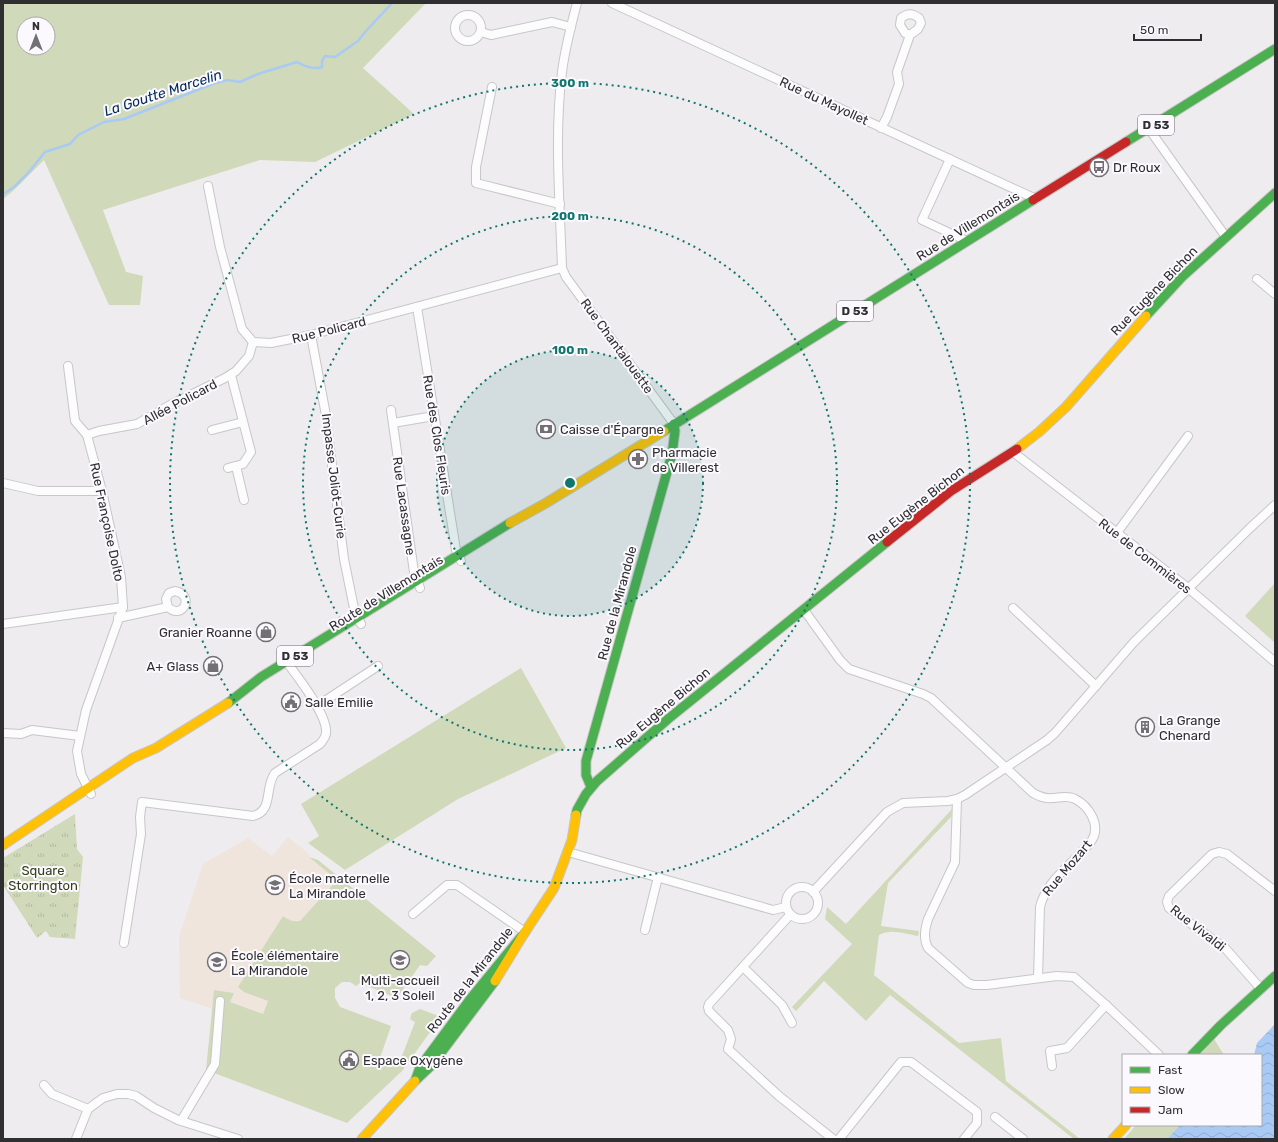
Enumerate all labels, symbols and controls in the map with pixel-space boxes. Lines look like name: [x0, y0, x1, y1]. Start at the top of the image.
north arrow: [16, 16, 56, 56]
scale bar: [1134, 16, 1201, 42]
text: N: [32, 20, 40, 33]
text: 50 m: [1140, 23, 1168, 37]
water label: La Goutte Marcelin: [102, 66, 224, 120]
street label: Rue du Mayollet: [777, 74, 871, 128]
text: 300 m: [551, 76, 589, 90]
road number: D 53: [1138, 115, 1174, 135]
bus stop icon: Dr Roux: [1088, 156, 1110, 178]
place label: Dr Roux: [1113, 160, 1161, 175]
street label: Rue de Villemontais: [914, 188, 1023, 264]
text: 200 m: [551, 209, 589, 223]
street label: Rue Eugène Bichon: [1108, 243, 1201, 339]
street label: Rue Chantalouette: [578, 296, 656, 396]
road number: D 53: [837, 301, 873, 321]
street label: Rue Policard: [290, 314, 368, 346]
text: 100 m: [552, 343, 588, 357]
street label: Rue des Clos Fleuris: [420, 374, 454, 496]
street label: Allée Policard: [140, 376, 220, 428]
street label: Impasse Joliot-Curie: [319, 412, 349, 540]
bank icon: Caisse d'Épargne: [535, 418, 557, 440]
place label: Caisse d'Épargne: [560, 422, 664, 438]
place label: Pharmacie de Villerest: [652, 445, 719, 475]
pharmacy icon: Pharmacie de Villerest: [627, 448, 649, 470]
street label: Rue Lacassagne: [389, 456, 418, 556]
street label: Rue Françoise Dolto: [87, 461, 127, 583]
street label: Rue Eugène Bichon: [865, 463, 968, 548]
centre of rings: [563, 476, 577, 490]
street label: Rue de Commières: [1096, 515, 1195, 597]
street label: Rue de la Mirandole: [595, 544, 639, 662]
street label: Route de Villemontais: [326, 552, 446, 634]
shop icon: Granier Roanne: [255, 621, 277, 643]
place label: Granier Roanne: [159, 625, 252, 640]
road number: D 53: [277, 646, 313, 666]
shop icon: A+ Glass: [202, 655, 224, 677]
place label: A+ Glass: [147, 659, 199, 674]
street label: Rue Eugène Bichon: [613, 664, 714, 752]
public building icon: Salle Emilie: [280, 691, 302, 713]
place label: Salle Emilie: [305, 695, 373, 710]
place label: La Grange Chenard: [1159, 713, 1220, 743]
building icon: La Grange Chenard: [1134, 716, 1156, 738]
street label: Rue Mozart: [1039, 837, 1095, 899]
park label: Square Storrington: [8, 863, 78, 894]
place label: École maternelle La Mirandole: [289, 871, 390, 901]
school or university icon: École maternelle La Mirandole: [264, 874, 286, 896]
street label: Rue Vivaldi: [1167, 902, 1229, 954]
street label: Route de la Mirandole: [424, 924, 516, 1036]
place label: École élémentaire La Mirandole: [231, 948, 339, 978]
school or university icon: Multi-accueil 1, 2, 3 Soleil: [389, 949, 411, 971]
school or university icon: École élémentaire La Mirandole: [206, 951, 228, 973]
place label: Multi-accueil 1, 2, 3 Soleil: [361, 973, 439, 1003]
public building icon: Espace Oxygène: [338, 1049, 360, 1071]
place label: Espace Oxygène: [363, 1053, 463, 1069]
legend: [1122, 1054, 1262, 1126]
text: Fast: [1158, 1063, 1182, 1077]
text: Slow: [1158, 1083, 1185, 1097]
text: Jam: [1158, 1103, 1183, 1117]

